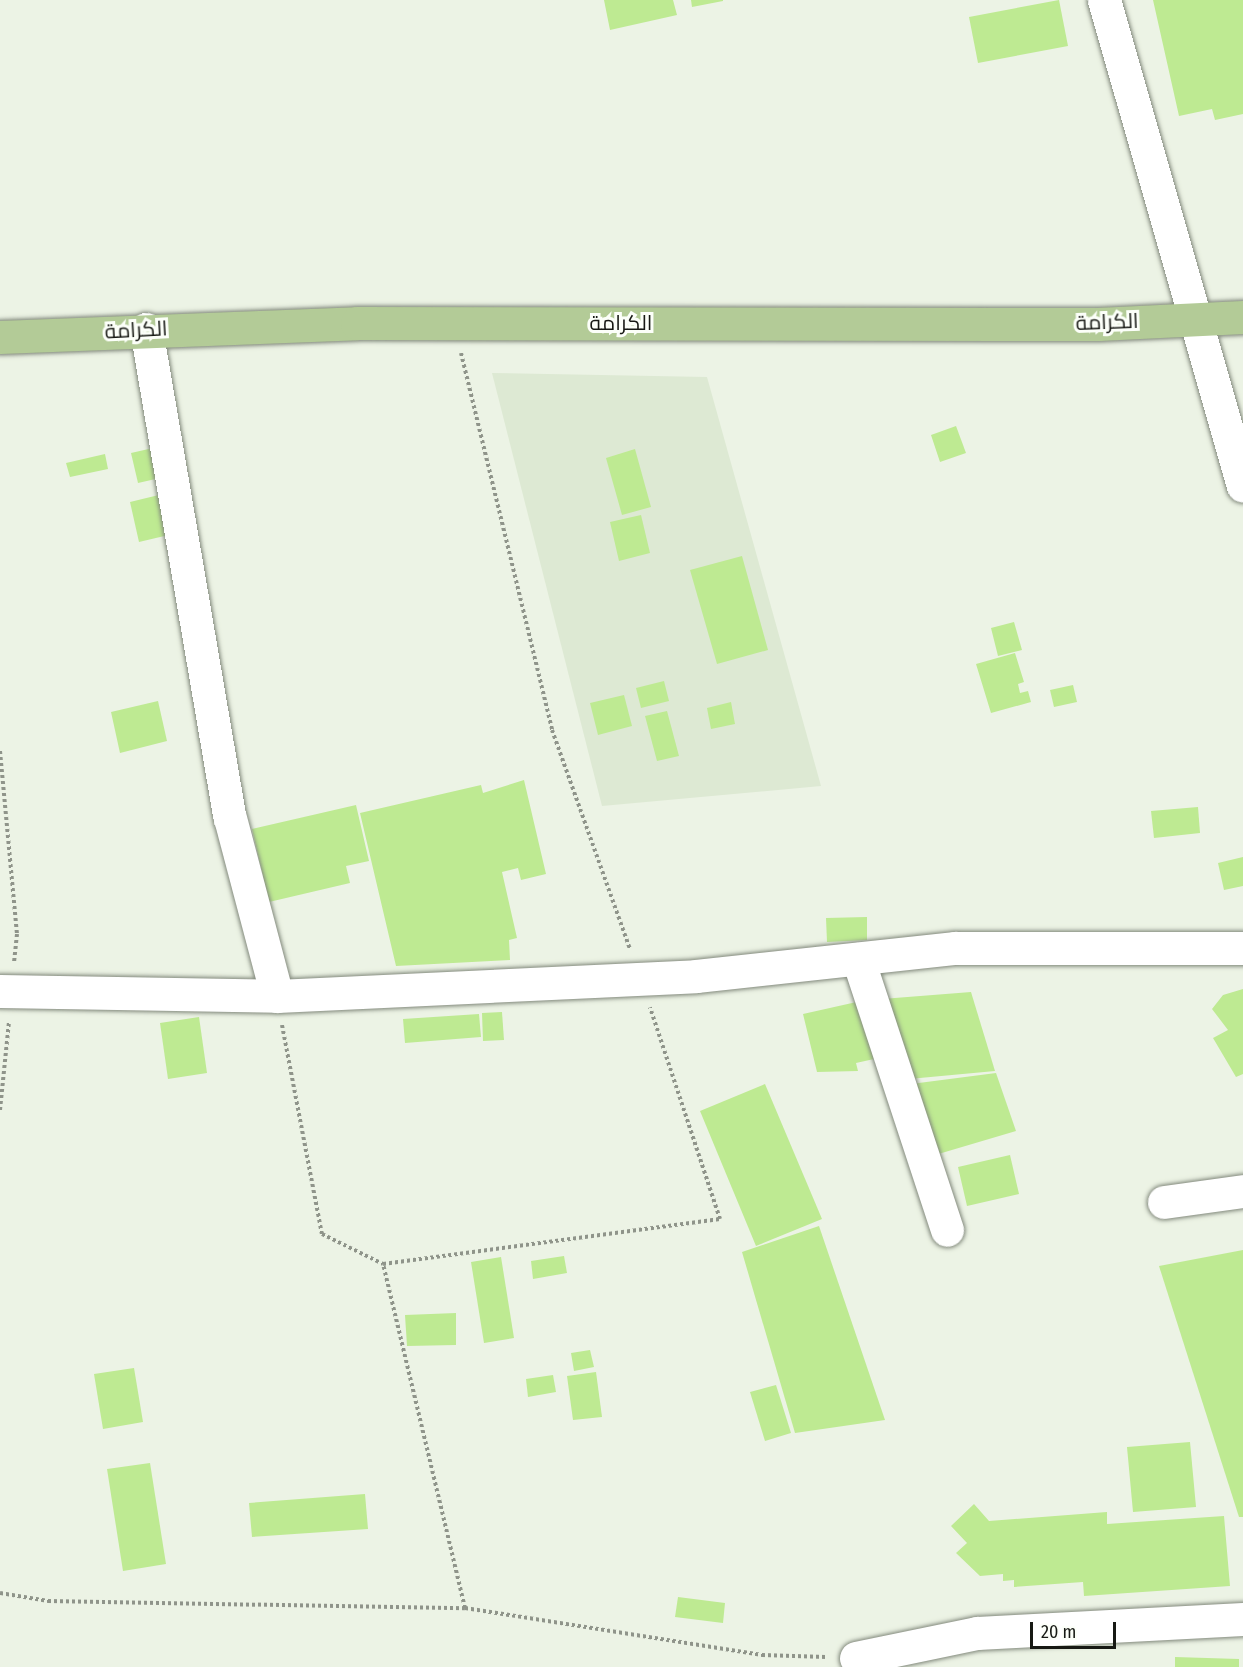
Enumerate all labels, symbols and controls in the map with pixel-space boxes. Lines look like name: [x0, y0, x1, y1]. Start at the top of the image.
street label: الكرامة: [1075, 308, 1139, 336]
street label: الكرامة: [590, 310, 652, 336]
street label: الكرامة: [104, 316, 168, 344]
scale bar: [1033, 1610, 1118, 1648]
text: 20 m: [1041, 1621, 1076, 1643]

